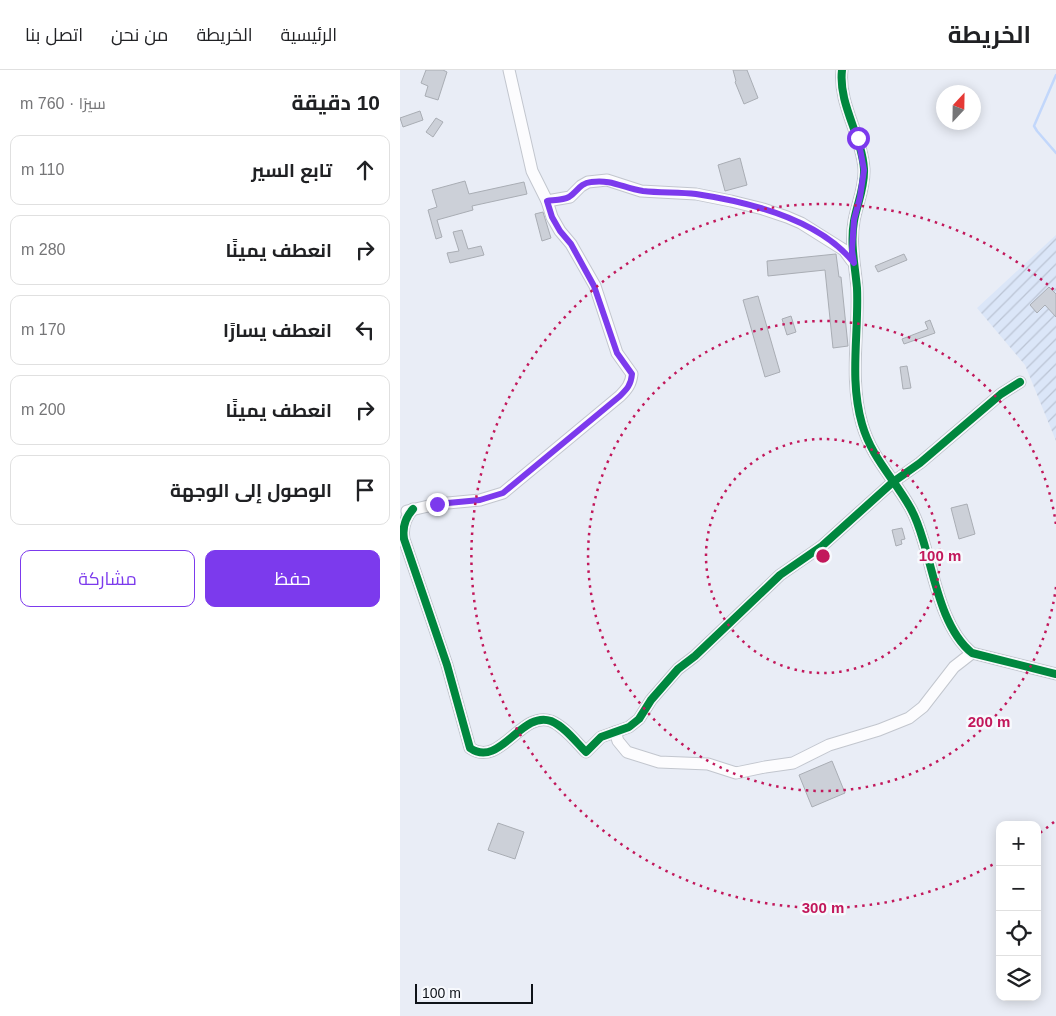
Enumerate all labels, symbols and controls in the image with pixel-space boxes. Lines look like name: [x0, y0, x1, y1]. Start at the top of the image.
text: الخريطة: [948, 21, 1031, 48]
text: اتصل بنا: [25, 25, 83, 45]
text: من نحن: [111, 25, 168, 45]
text: الخريطة: [196, 25, 253, 45]
text: الرئيسية: [281, 25, 337, 45]
north arrow: [936, 85, 981, 130]
text: 10 دقيقة: [291, 91, 380, 114]
text: سيرًا · 760 m: [20, 95, 106, 112]
route start: [847, 127, 870, 150]
icon: ahead: [351, 156, 379, 184]
text: تابع السير: [251, 160, 332, 181]
text: 110 m: [21, 161, 64, 178]
icon: right: [351, 236, 379, 264]
text: انعطف يمينًا: [225, 240, 332, 261]
text: 280 m: [21, 241, 65, 258]
icon: left: [351, 316, 379, 344]
text: انعطف يسارًا: [223, 320, 332, 341]
text: 170 m: [21, 321, 65, 338]
icon: right: [351, 396, 379, 424]
text: انعطف يمينًا: [225, 400, 332, 421]
text: 200 m: [21, 401, 65, 418]
icon: arrive: [351, 476, 379, 504]
text: الوصول إلى الوجهة: [170, 480, 332, 501]
route end: [426, 493, 449, 516]
centre of rings: [814, 547, 832, 565]
text: 100 m: [919, 547, 961, 564]
button: مشاركة: [20, 550, 195, 607]
button: حفظ: [205, 550, 380, 607]
text: 200 m: [968, 713, 1010, 730]
map controls: [996, 821, 1041, 1001]
button: +: [996, 821, 1041, 866]
button: −: [996, 866, 1041, 911]
text: 300 m: [802, 899, 844, 916]
button: locate: [996, 911, 1041, 956]
button: layers: [996, 956, 1041, 1001]
scale bar: [415, 981, 532, 1004]
text: 100 m: [422, 985, 461, 1001]

